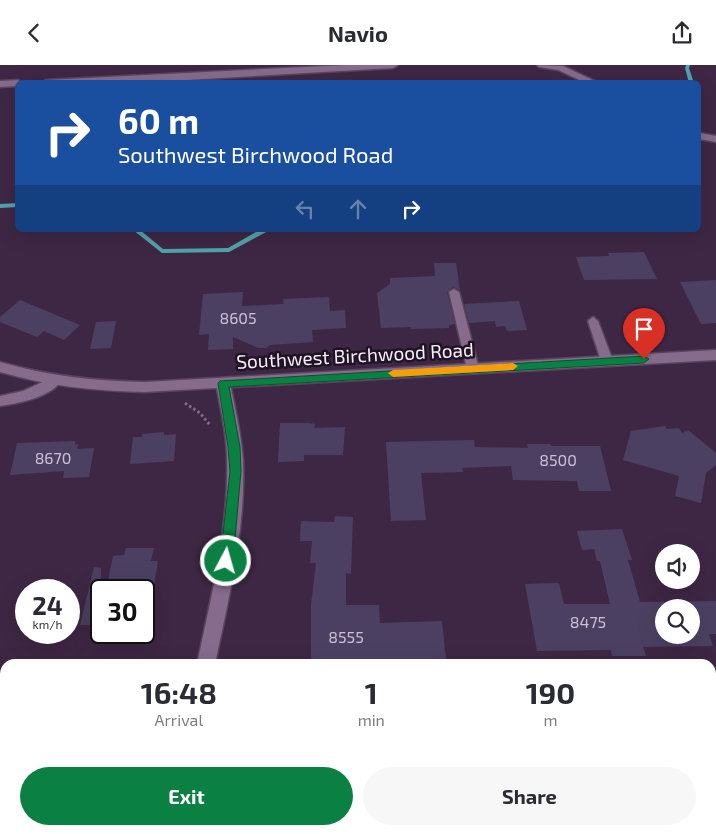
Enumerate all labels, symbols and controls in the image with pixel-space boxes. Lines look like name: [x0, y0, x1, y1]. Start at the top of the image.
icon: back: [20, 19, 48, 47]
icon: share: [668, 19, 696, 47]
text: Navio: [328, 20, 388, 46]
text: 60 m: [118, 99, 199, 141]
icon: right: [35, 100, 100, 165]
text: Southwest Birchwood Road: [118, 141, 393, 167]
icon: left: [291, 195, 319, 223]
icon: ahead: [344, 195, 372, 223]
icon: right: [397, 195, 425, 223]
house number: 8605: [219, 308, 257, 327]
pin: [623, 308, 665, 359]
icon: arrive: [630, 315, 658, 343]
street label: Southwest Birchwood Road: [236, 337, 474, 373]
house number: 8670: [35, 448, 71, 467]
house number: 8500: [539, 450, 577, 469]
position arrow: [199, 534, 251, 586]
map controls: [655, 544, 700, 644]
button: sound: [655, 544, 700, 589]
speed limit sign: 30: [90, 579, 155, 644]
text: 24: [32, 590, 63, 620]
button: search: [655, 599, 700, 644]
house number: 8475: [570, 612, 606, 631]
text: km/h: [33, 617, 62, 631]
house number: 8555: [328, 627, 364, 646]
text: 16:48: [141, 674, 217, 710]
text: 1: [365, 674, 378, 710]
text: 190: [526, 674, 575, 710]
text: Arrival: [154, 710, 203, 729]
text: min: [358, 710, 385, 729]
text: m: [543, 710, 557, 729]
button: Exit: [20, 767, 353, 825]
button: Share: [363, 767, 696, 825]

